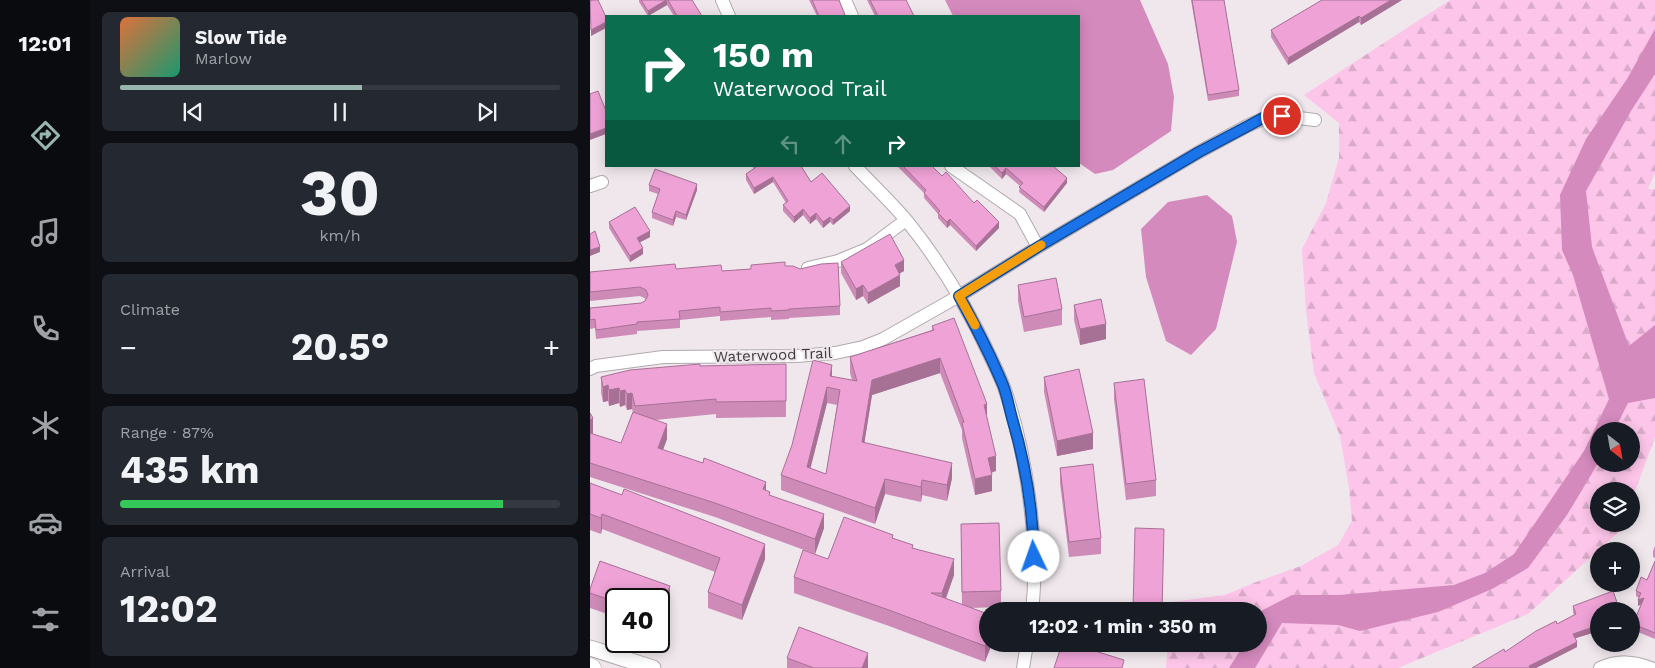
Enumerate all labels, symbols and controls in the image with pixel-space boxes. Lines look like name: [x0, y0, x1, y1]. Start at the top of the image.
text: Slow Tide: [195, 26, 287, 49]
text: 12:01: [19, 31, 71, 56]
text: 150 m: [713, 34, 814, 76]
icon: right: [630, 35, 695, 100]
text: Marlow: [195, 49, 252, 68]
text: Waterwood Trail: [713, 76, 887, 101]
pin: [1261, 95, 1303, 137]
icon: previous: [179, 98, 207, 126]
icon: pause: [326, 98, 354, 126]
icon: next: [473, 98, 501, 126]
icon: arrive: [1268, 102, 1296, 130]
icon: directions: [28, 118, 63, 153]
icon: left: [776, 130, 804, 158]
icon: ahead: [829, 130, 857, 158]
icon: right: [882, 130, 910, 158]
text: 30: [300, 155, 380, 231]
icon: music: [28, 215, 63, 250]
text: km/h: [319, 226, 361, 245]
text: Climate: [120, 300, 180, 319]
icon: phone: [28, 311, 63, 346]
text: 20.5°: [291, 325, 389, 369]
text: −: [120, 331, 137, 364]
text: +: [543, 331, 560, 364]
street label: Waterwood Trail: [713, 344, 833, 366]
icon: climate: [28, 408, 63, 443]
north arrow: [1590, 422, 1640, 472]
map controls: [1590, 422, 1640, 652]
text: Range · 87%: [120, 423, 214, 442]
text: 435 km: [120, 448, 260, 492]
button: layers: [1590, 482, 1640, 532]
icon: car: [28, 505, 63, 540]
position arrow: [1007, 530, 1059, 582]
button: +: [1590, 542, 1640, 592]
text: Arrival: [120, 562, 170, 581]
text: 12:02: [120, 587, 218, 631]
speed limit sign: 40: [605, 588, 670, 653]
icon: filters: [28, 602, 63, 637]
button: −: [1590, 602, 1640, 652]
text: 12:02 · 1 min · 350 m: [1029, 615, 1217, 638]

